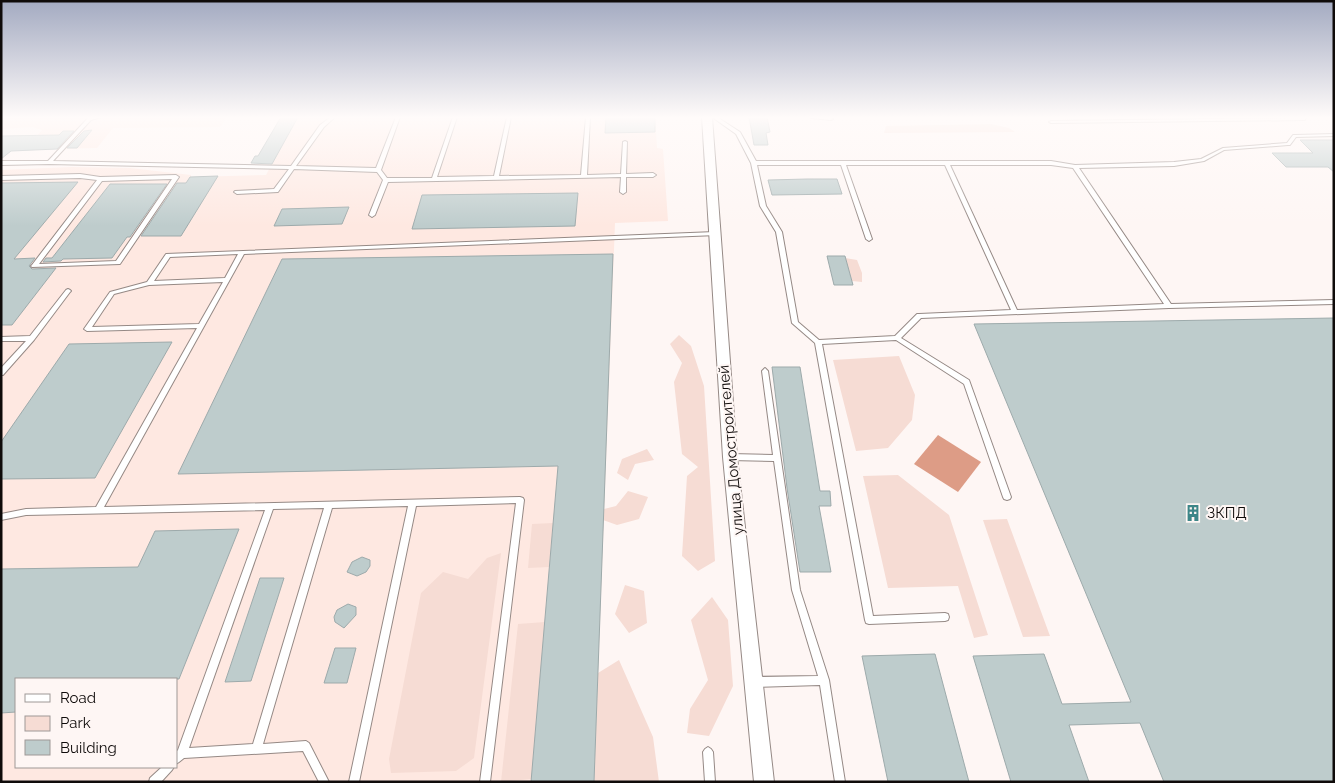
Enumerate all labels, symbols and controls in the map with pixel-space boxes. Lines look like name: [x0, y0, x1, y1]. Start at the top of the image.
street label: улица Домостроителей: [715, 364, 747, 536]
building icon: ЗКПД: [1183, 503, 1203, 523]
place label: ЗКПД: [1207, 504, 1247, 522]
legend: [15, 678, 178, 768]
text: Road: [60, 689, 96, 707]
text: Park: [60, 714, 91, 732]
text: Building: [60, 739, 117, 757]

